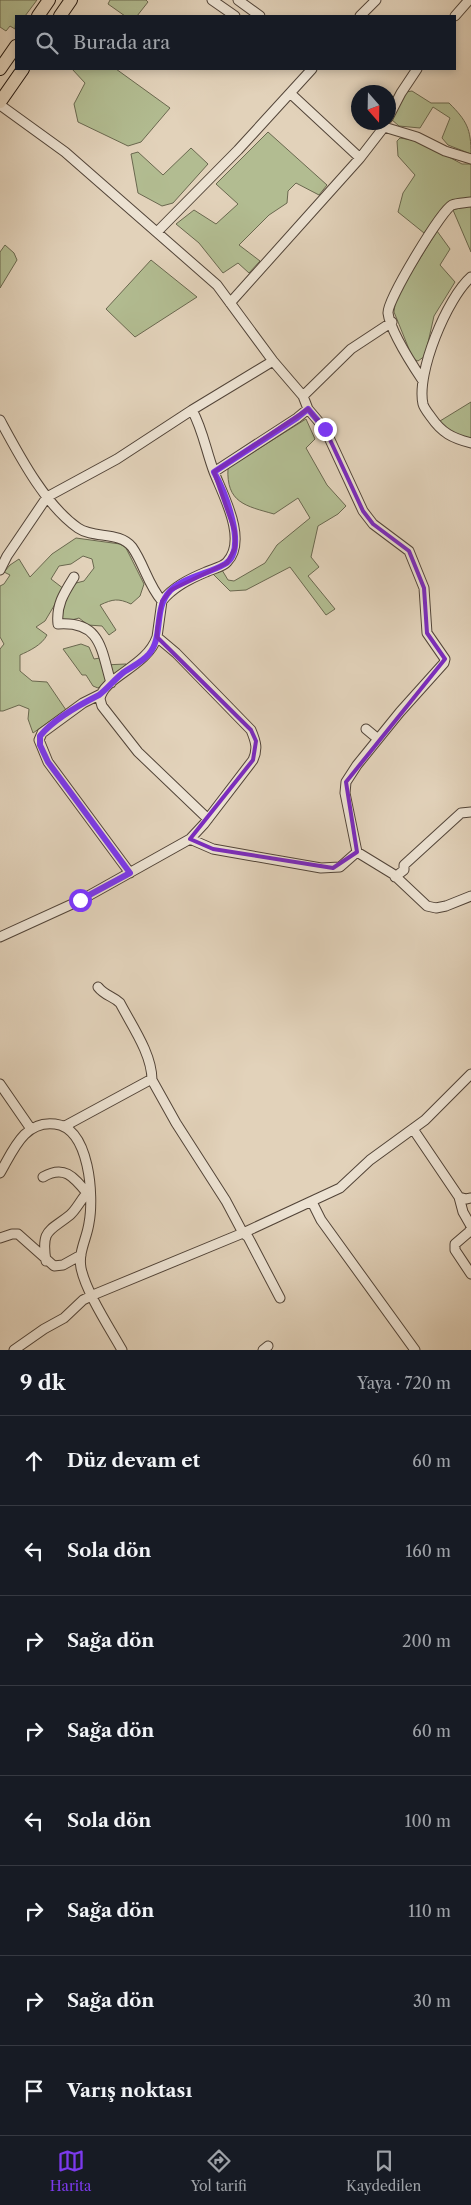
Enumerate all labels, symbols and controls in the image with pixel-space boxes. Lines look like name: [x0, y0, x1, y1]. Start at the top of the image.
search box: [15, 15, 456, 70]
icon: search: [33, 29, 61, 57]
text: Burada ara: [73, 31, 170, 54]
north arrow: [351, 85, 396, 130]
route end: [314, 418, 337, 441]
route start: [69, 889, 92, 912]
text: 9 dk: [20, 1370, 66, 1395]
text: Yaya · 720 m: [357, 1373, 451, 1393]
icon: ahead: [20, 1447, 48, 1475]
text: Düz devam et: [67, 1449, 200, 1472]
text: 60 m: [412, 1451, 451, 1471]
icon: left: [20, 1537, 48, 1565]
text: Sola dön: [67, 1539, 151, 1562]
text: 160 m: [406, 1541, 451, 1561]
icon: right: [20, 1627, 48, 1655]
text: Sağa dön: [67, 1629, 154, 1652]
text: 200 m: [402, 1631, 451, 1651]
icon: right: [20, 1717, 48, 1745]
text: Sağa dön: [67, 1719, 154, 1742]
text: 60 m: [412, 1721, 451, 1741]
icon: left: [20, 1807, 48, 1835]
text: Sola dön: [67, 1809, 151, 1832]
text: 100 m: [405, 1811, 451, 1831]
icon: right: [20, 1897, 48, 1925]
text: Sağa dön: [67, 1899, 154, 1922]
text: 110 m: [408, 1901, 451, 1921]
icon: right: [20, 1987, 48, 2015]
text: Sağa dön: [67, 1989, 154, 2012]
text: 30 m: [413, 1991, 451, 2011]
icon: arrive: [20, 2077, 48, 2105]
text: Varış noktası: [67, 2079, 192, 2102]
tab: Harita: [50, 2147, 91, 2195]
tab: Yol tarifi: [191, 2147, 247, 2195]
tab: Kaydedilen: [346, 2147, 421, 2195]

